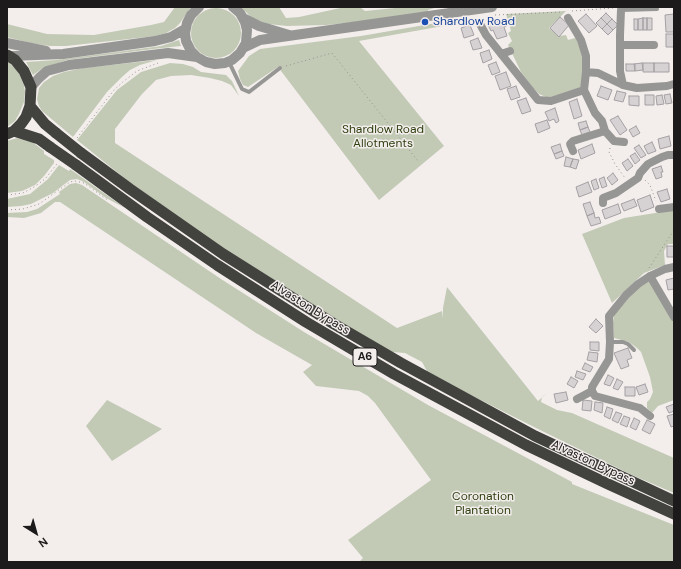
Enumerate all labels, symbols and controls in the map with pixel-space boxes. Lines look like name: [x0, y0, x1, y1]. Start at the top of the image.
place label: Shardlow Road: [433, 15, 515, 29]
marker: Shardlow Road: [420, 17, 430, 27]
park label: Shardlow Road Allotments: [342, 123, 424, 151]
street label: Alvaston Bypass: [268, 278, 352, 338]
road number: A6: [353, 348, 377, 366]
street label: Alvaston Bypass: [549, 437, 637, 489]
park label: Coronation Plantation: [452, 490, 514, 518]
north arrow: [16, 513, 56, 553]
text: N: [36, 535, 51, 551]

